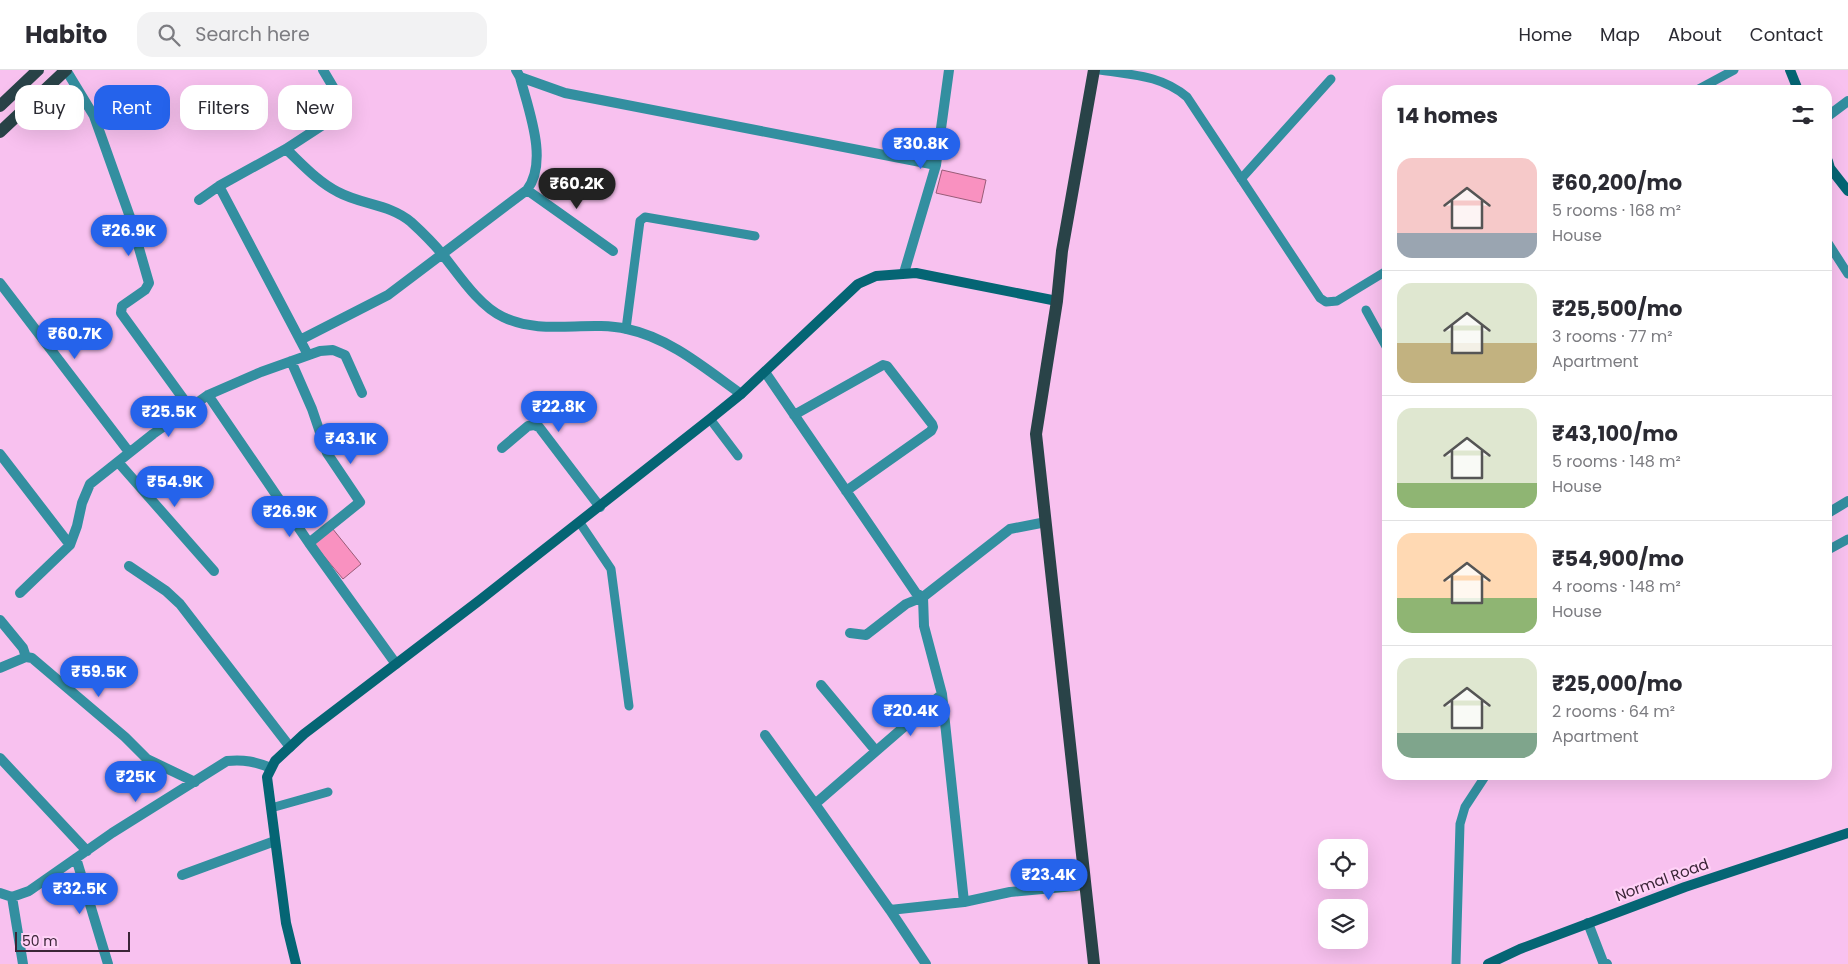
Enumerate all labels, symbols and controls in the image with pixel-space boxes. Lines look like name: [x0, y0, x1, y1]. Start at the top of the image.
search box: [137, 12, 487, 57]
text: Habito: [25, 18, 107, 51]
icon: search: [155, 21, 183, 49]
text: Search here: [195, 21, 310, 48]
text: Home: [1518, 22, 1572, 47]
text: Map: [1600, 22, 1640, 47]
text: About: [1668, 22, 1722, 47]
text: Contact: [1750, 22, 1823, 47]
chip: Buy: [15, 85, 84, 130]
chip: Rent: [94, 85, 170, 130]
chip: Filters: [180, 85, 268, 130]
chip: New: [278, 85, 352, 130]
text: 14 homes: [1397, 101, 1498, 130]
icon: filters: [1789, 101, 1817, 129]
pin: ₹30.8K: [880, 128, 962, 170]
text: ₹30.8K: [893, 132, 949, 155]
pin: ₹60.2K: [536, 168, 618, 210]
text: ₹60,200/mo: [1552, 168, 1682, 197]
text: ₹60.2K: [550, 172, 605, 195]
icon: home: [1437, 178, 1497, 238]
text: 5 rooms · 168 m²: [1552, 199, 1681, 222]
pin: ₹26.9K: [88, 214, 170, 257]
text: ₹26.9K: [102, 219, 156, 242]
text: House: [1552, 224, 1602, 247]
text: ₹25,500/mo: [1552, 294, 1682, 323]
icon: home: [1437, 303, 1497, 363]
pin: ₹60.7K: [34, 318, 116, 360]
text: ₹60.7K: [48, 322, 102, 345]
text: 3 rooms · 77 m²: [1552, 325, 1672, 348]
text: Apartment: [1552, 350, 1639, 373]
pin: ₹22.8K: [518, 390, 600, 433]
text: ₹22.8K: [532, 395, 586, 418]
pin: ₹25.5K: [128, 396, 210, 438]
text: ₹25.5K: [141, 400, 197, 423]
text: ₹43,100/mo: [1552, 419, 1678, 448]
pin: ₹43.1K: [310, 422, 392, 465]
text: ₹43.1K: [325, 427, 377, 450]
icon: home: [1437, 428, 1497, 488]
text: 5 rooms · 148 m²: [1552, 450, 1681, 473]
pin: ₹54.9K: [134, 466, 216, 508]
text: ₹54.9K: [147, 470, 203, 493]
text: House: [1552, 475, 1602, 498]
pin: ₹26.9K: [249, 496, 331, 538]
text: ₹26.9K: [263, 500, 317, 523]
text: ₹54,900/mo: [1552, 544, 1684, 573]
icon: home: [1437, 553, 1497, 613]
text: 4 rooms · 148 m²: [1552, 575, 1681, 598]
text: House: [1552, 600, 1602, 623]
pin: ₹59.5K: [58, 656, 140, 698]
text: ₹59.5K: [71, 660, 127, 683]
text: ₹25,000/mo: [1552, 669, 1682, 698]
icon: home: [1437, 678, 1497, 738]
pin: ₹20.4K: [870, 694, 952, 737]
text: ₹20.4K: [883, 699, 939, 722]
text: 2 rooms · 64 m²: [1552, 700, 1675, 723]
text: Apartment: [1552, 725, 1639, 748]
pin: ₹25K: [106, 760, 166, 803]
text: ₹25K: [116, 765, 156, 788]
map controls: [1318, 839, 1368, 949]
button: locate: [1318, 839, 1368, 889]
street label: Normal Road: [1612, 853, 1711, 906]
pin: ₹23.4K: [1008, 858, 1090, 901]
text: ₹23.4K: [1022, 863, 1076, 886]
pin: ₹32.5K: [39, 872, 121, 915]
text: ₹32.5K: [53, 877, 107, 900]
button: layers: [1318, 899, 1368, 949]
scale bar: [15, 929, 130, 952]
text: 50 m: [22, 931, 58, 951]

